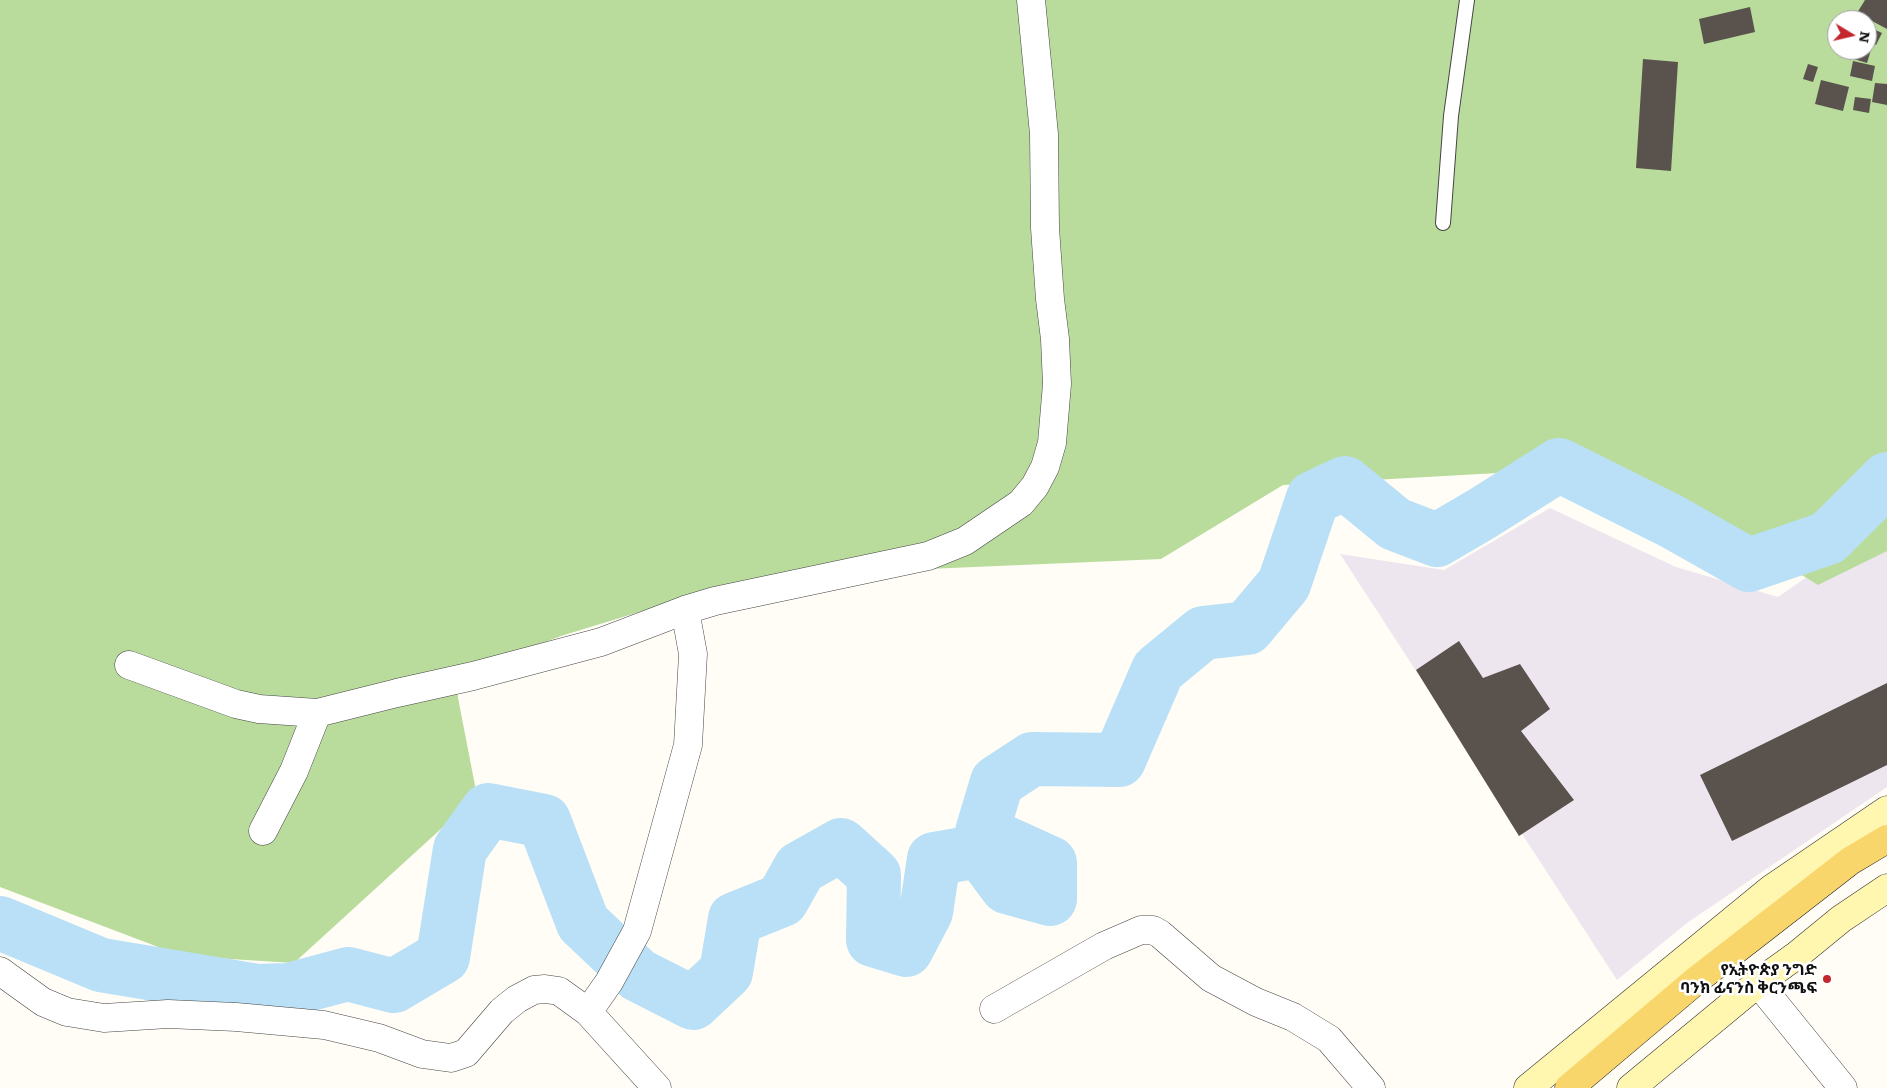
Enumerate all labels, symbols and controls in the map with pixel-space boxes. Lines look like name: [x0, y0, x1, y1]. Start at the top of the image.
north arrow: [1827, 10, 1877, 60]
text: N: [1855, 30, 1877, 45]
place label: የኢትዮጵያ ንግድ ባንክ ፊናንስ ቅርንጫፍ: [1680, 960, 1817, 998]
marker: የኢትዮጵያ ንግድ ባንክ ፊናንስ ቅርንጫፍ: [1821, 973, 1833, 985]

